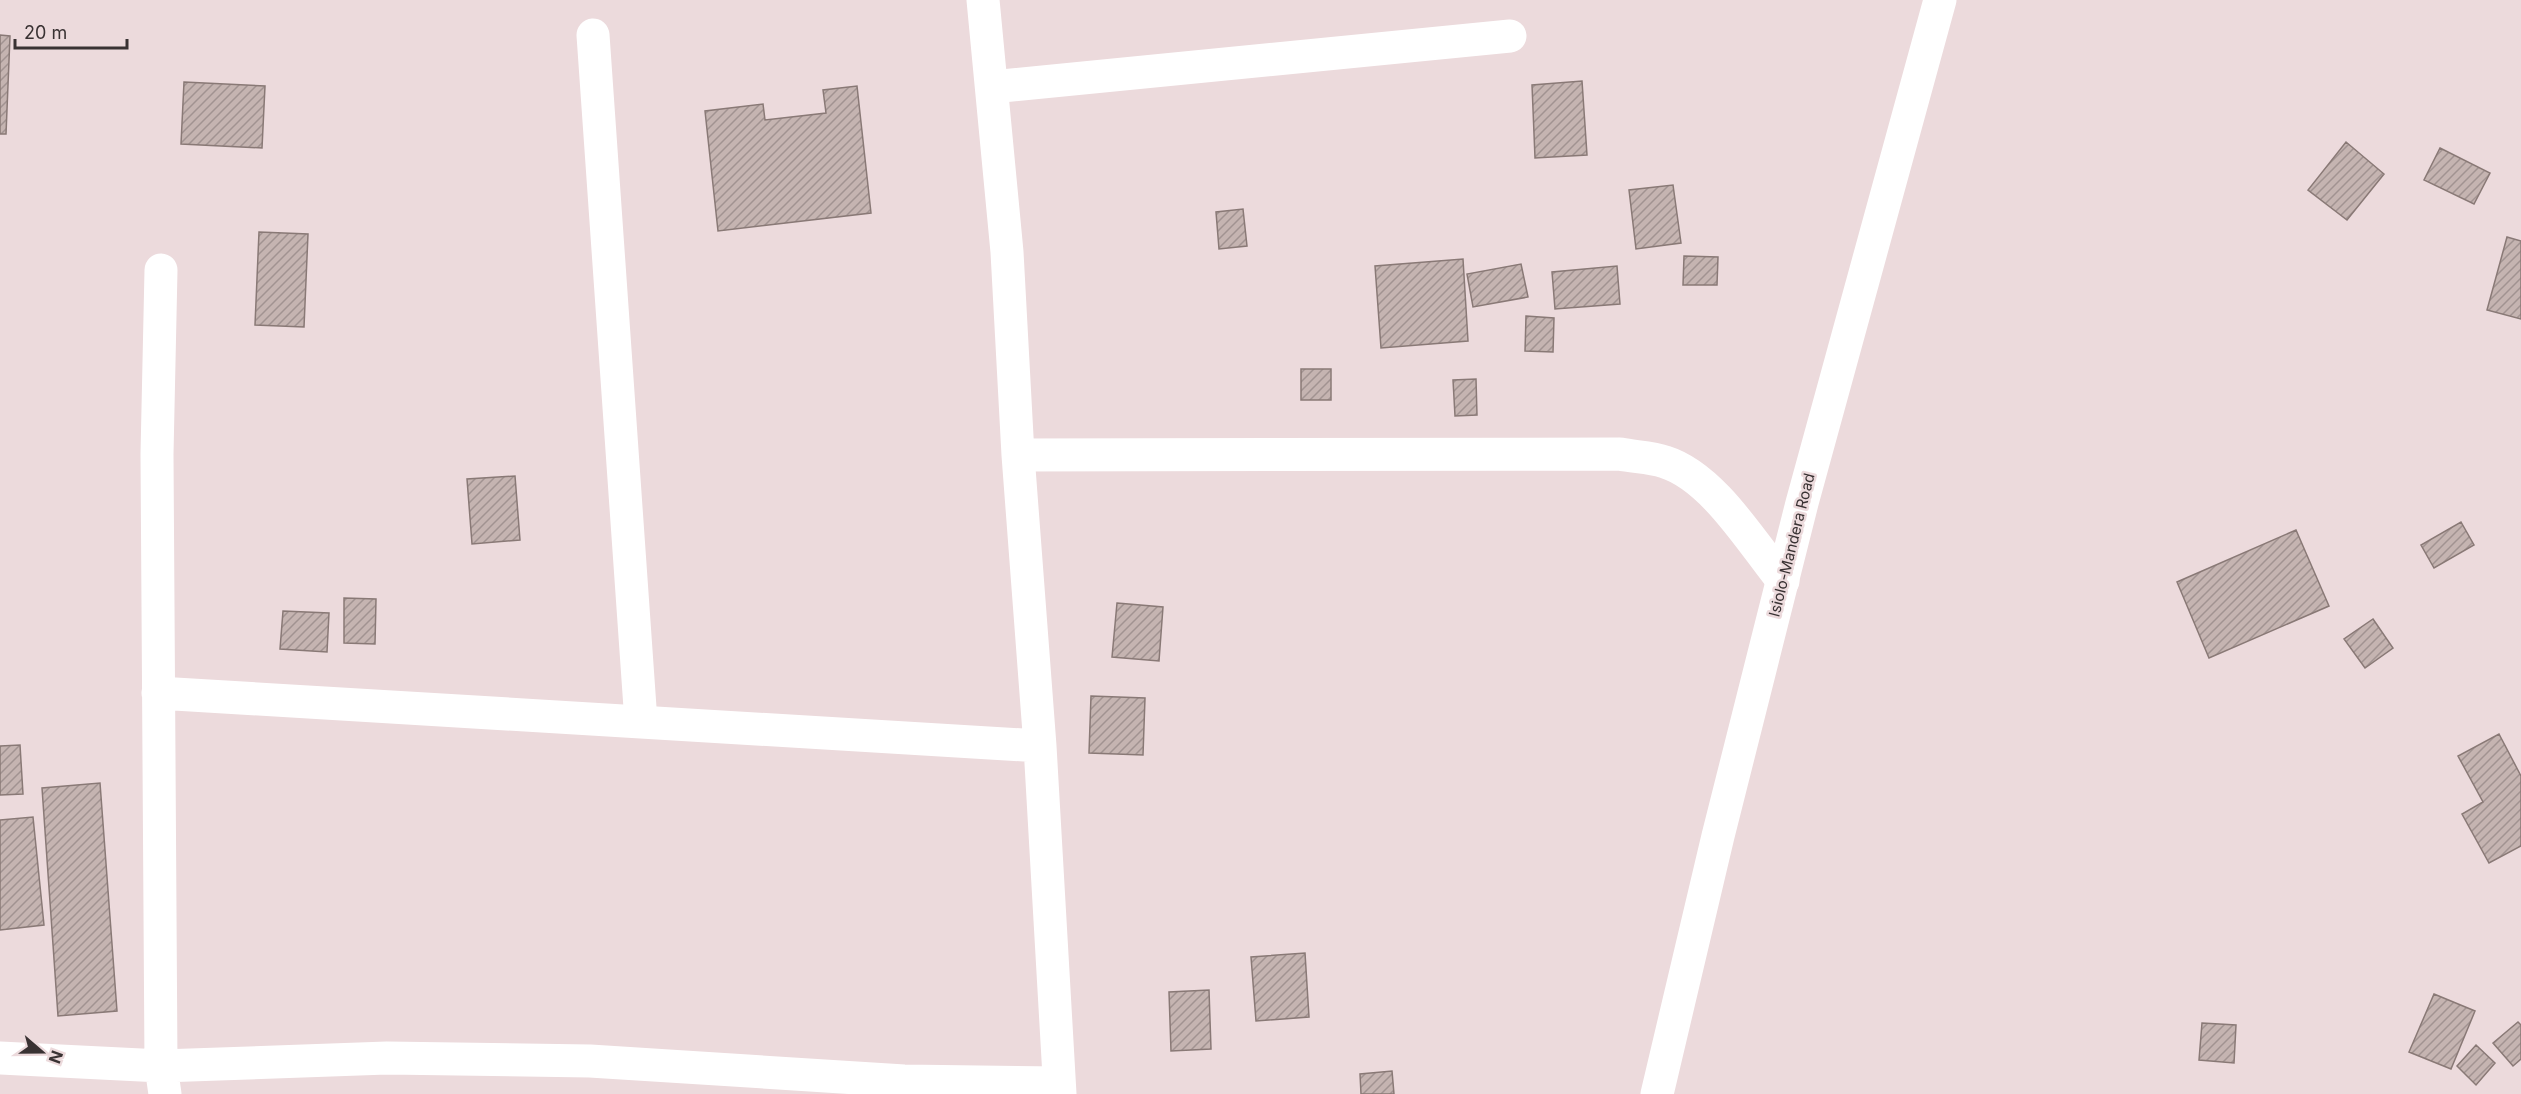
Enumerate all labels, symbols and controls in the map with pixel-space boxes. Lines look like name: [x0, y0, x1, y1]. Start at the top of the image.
scale bar: [15, 12, 128, 50]
text: 20 m: [24, 22, 67, 43]
street label: Isiolo-Mandera Road: [1764, 471, 1819, 619]
north arrow: [12, 1022, 72, 1082]
text: N: [45, 1048, 68, 1066]

